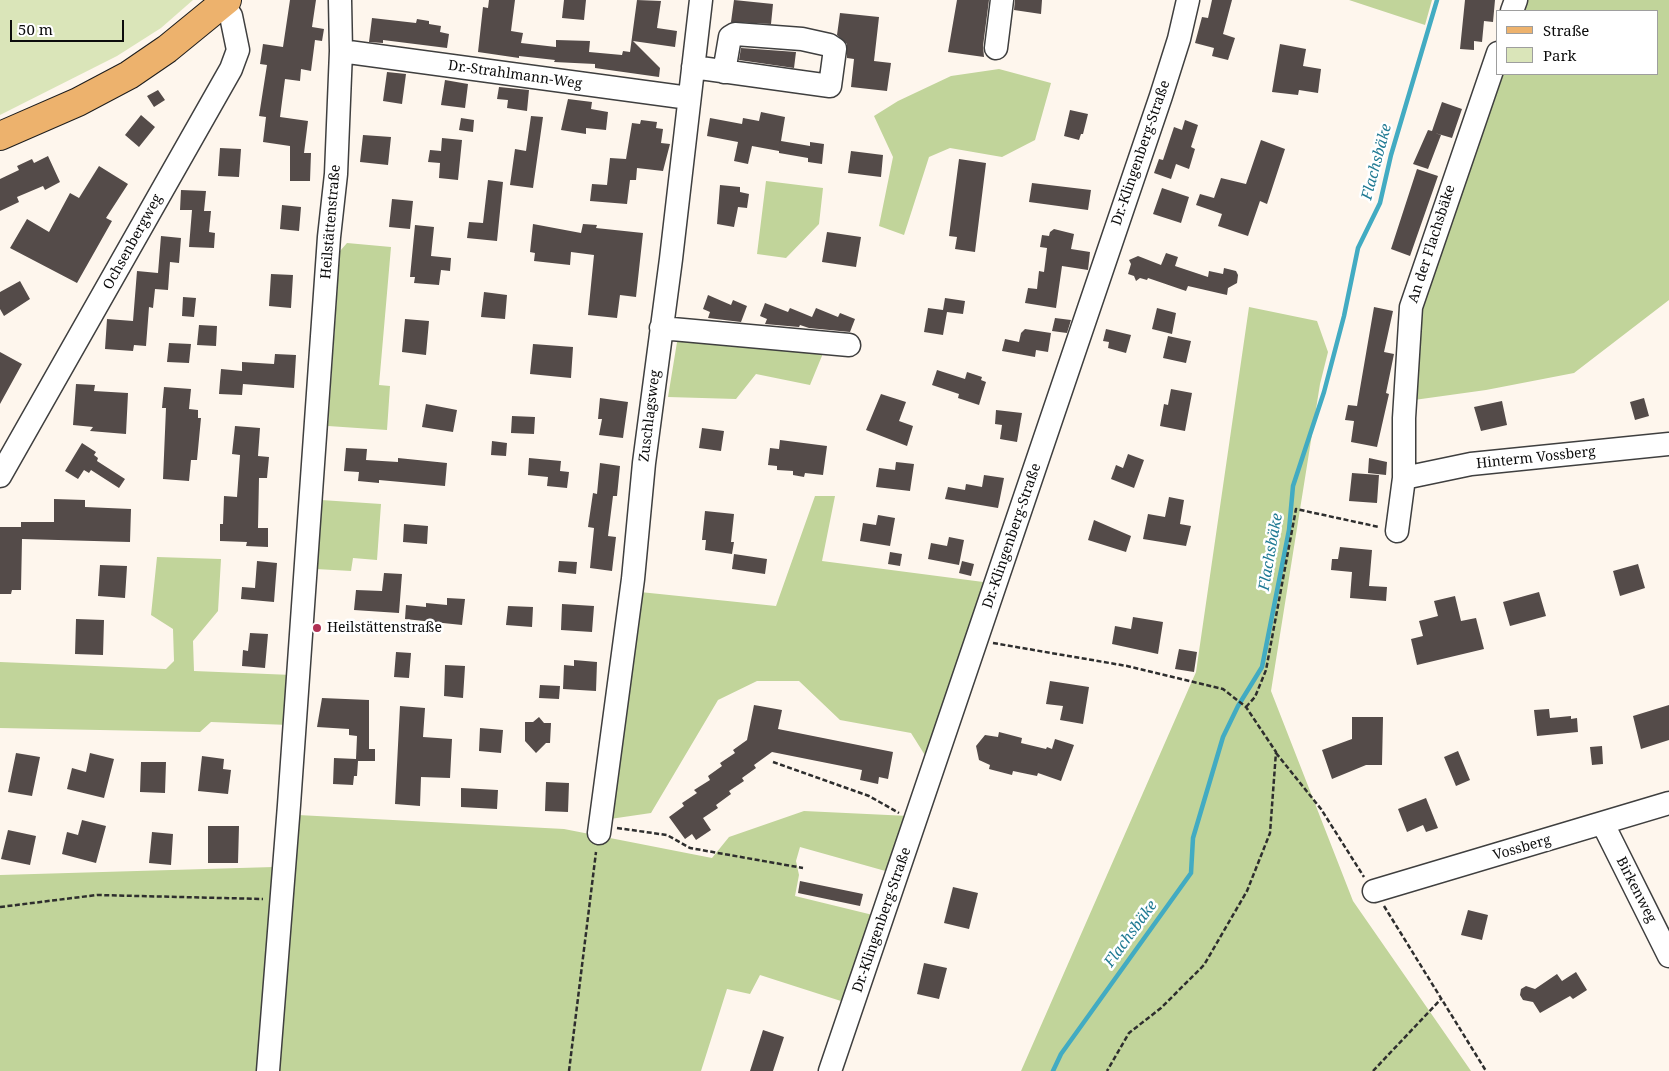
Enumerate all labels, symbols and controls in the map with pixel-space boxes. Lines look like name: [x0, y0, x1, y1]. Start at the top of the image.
scale bar: [12, 10, 126, 42]
legend: [1496, 10, 1659, 75]
text: 50 m: [18, 19, 53, 39]
text: Straße: [1543, 20, 1589, 40]
text: Park: [1543, 45, 1576, 65]
street label: Dr.-Strahlmann-Weg: [447, 57, 583, 93]
street label: Dr.-Klingenberg-Straße: [1108, 78, 1174, 228]
water label: Flachsbäke: [1358, 122, 1396, 202]
street label: Heilstättenstraße: [318, 164, 344, 280]
street label: An der Flachsbäke: [1405, 183, 1459, 305]
street label: Ochsenbergweg: [100, 191, 166, 293]
street label: Zuschlagsweg: [636, 369, 664, 463]
street label: Hinterm Vossberg: [1475, 443, 1597, 473]
street label: Dr.-Klingenberg-Straße: [979, 461, 1045, 611]
water label: Flachsbäke: [1255, 512, 1287, 592]
place label: Heilstättenstraße: [327, 620, 442, 636]
marker: Heilstättenstraße: [311, 622, 323, 634]
street label: Vossberg: [1491, 832, 1553, 864]
street label: Dr.-Klingenberg-Straße: [849, 845, 915, 995]
street label: Birkenweg: [1612, 854, 1660, 926]
water label: Flachsbäke: [1101, 897, 1161, 971]

